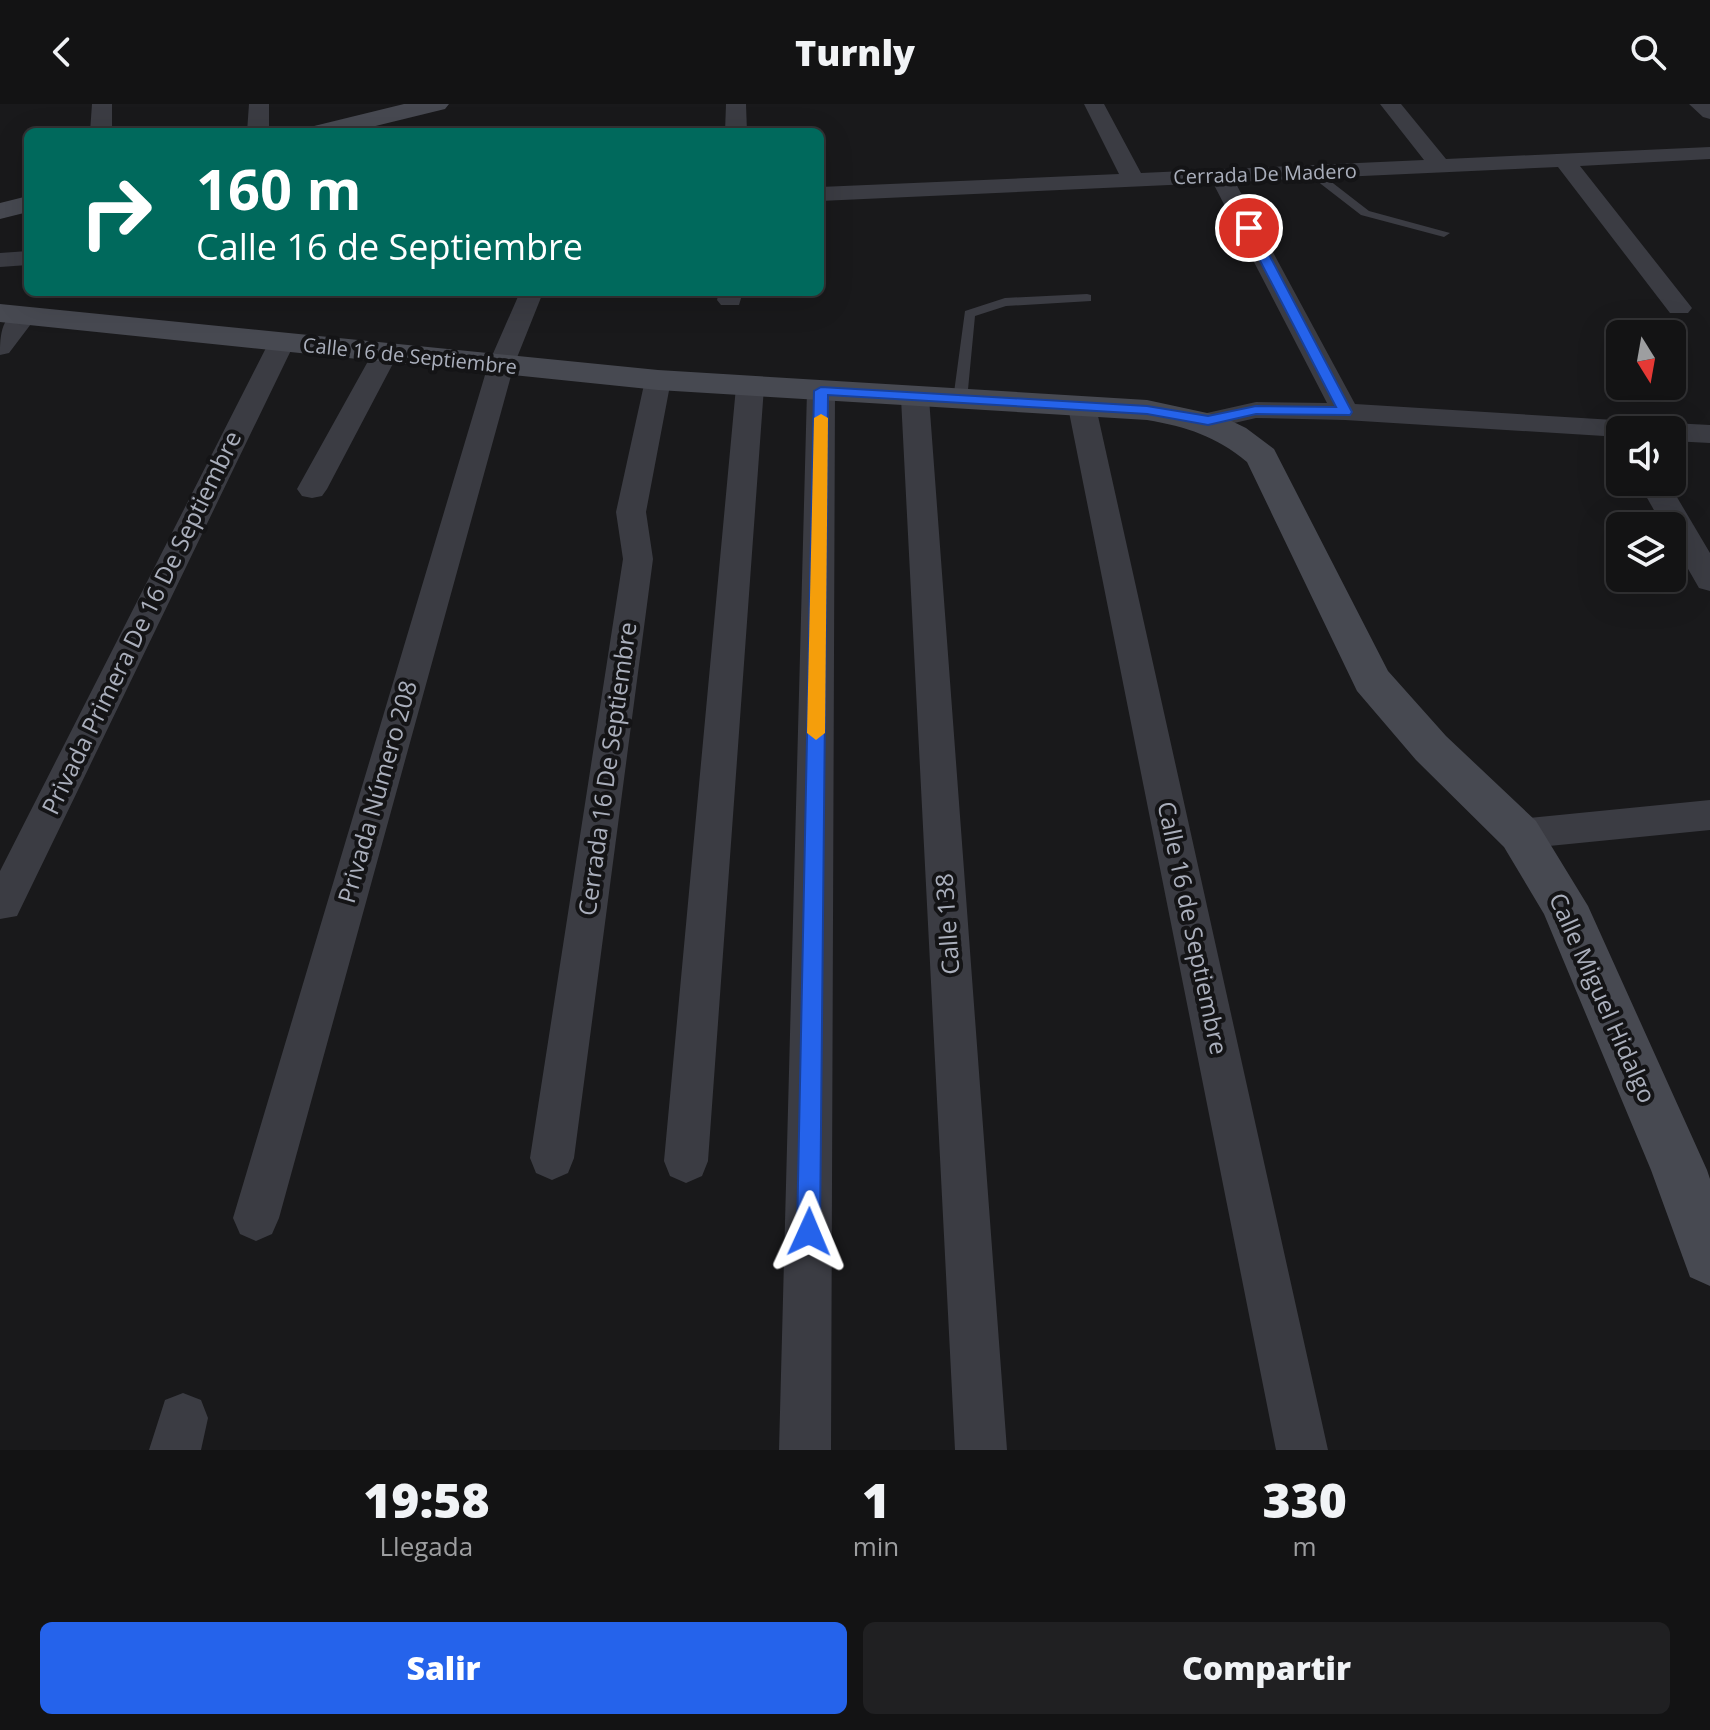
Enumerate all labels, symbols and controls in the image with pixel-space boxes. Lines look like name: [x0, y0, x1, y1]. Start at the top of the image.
text: Turnly: [795, 28, 915, 77]
icon: back: [40, 30, 84, 74]
icon: search: [1626, 30, 1670, 74]
text: 160 m: [196, 150, 362, 226]
street label: Cerrada De Madero: [1173, 157, 1357, 190]
icon: right: [64, 160, 168, 264]
pin: [1215, 194, 1283, 262]
icon: arrive: [1227, 206, 1271, 250]
text: Calle 16 de Septiembre: [196, 222, 583, 271]
north arrow: [1606, 320, 1686, 400]
map controls: [1606, 320, 1686, 592]
street label: Calle 16 de Septiembre: [302, 331, 518, 380]
button: sound: [1606, 416, 1686, 496]
street label: Privada Primera De 16 De Septiembre: [33, 425, 248, 820]
button: layers: [1606, 512, 1686, 592]
street label: Cerrada 16 De Septiembre: [570, 620, 643, 918]
street label: Privada Número 208: [329, 676, 424, 907]
street label: Calle 16 de Septiembre: [1151, 798, 1236, 1057]
street label: Calle 138: [927, 872, 967, 976]
street label: Calle Miguel Hidalgo: [1542, 887, 1665, 1108]
position arrow: [767, 1190, 851, 1274]
text: 19:58: [363, 1467, 490, 1532]
text: 1: [862, 1467, 890, 1532]
text: 330: [1262, 1467, 1347, 1532]
text: Llegada: [380, 1528, 473, 1564]
text: min: [853, 1528, 899, 1564]
text: m: [1293, 1528, 1317, 1564]
button: Salir: [40, 1622, 847, 1714]
button: Compartir: [863, 1622, 1670, 1714]

